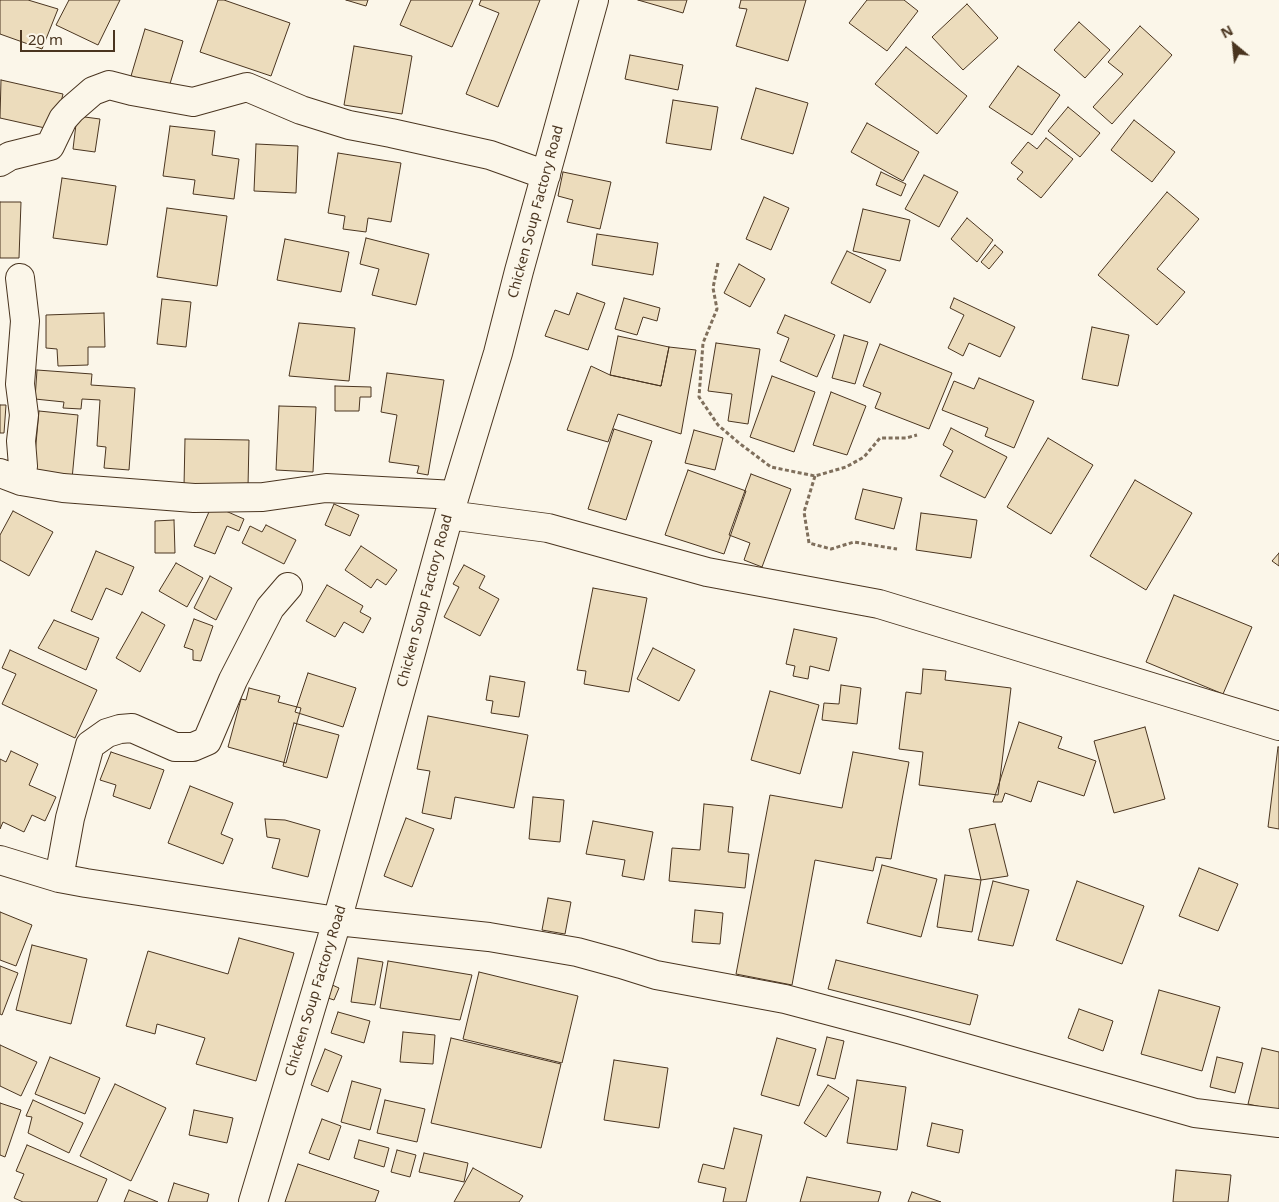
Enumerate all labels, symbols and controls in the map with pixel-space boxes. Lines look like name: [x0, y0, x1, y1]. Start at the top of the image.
scale bar: [22, 20, 118, 52]
north arrow: [1209, 20, 1259, 70]
text: N: [1217, 20, 1236, 42]
text: 20 m: [28, 29, 63, 49]
street label: Chicken Soup Factory Road: [505, 124, 567, 300]
street label: Chicken Soup Factory Road: [394, 513, 456, 689]
street label: Chicken Soup Factory Road: [282, 903, 350, 1079]

